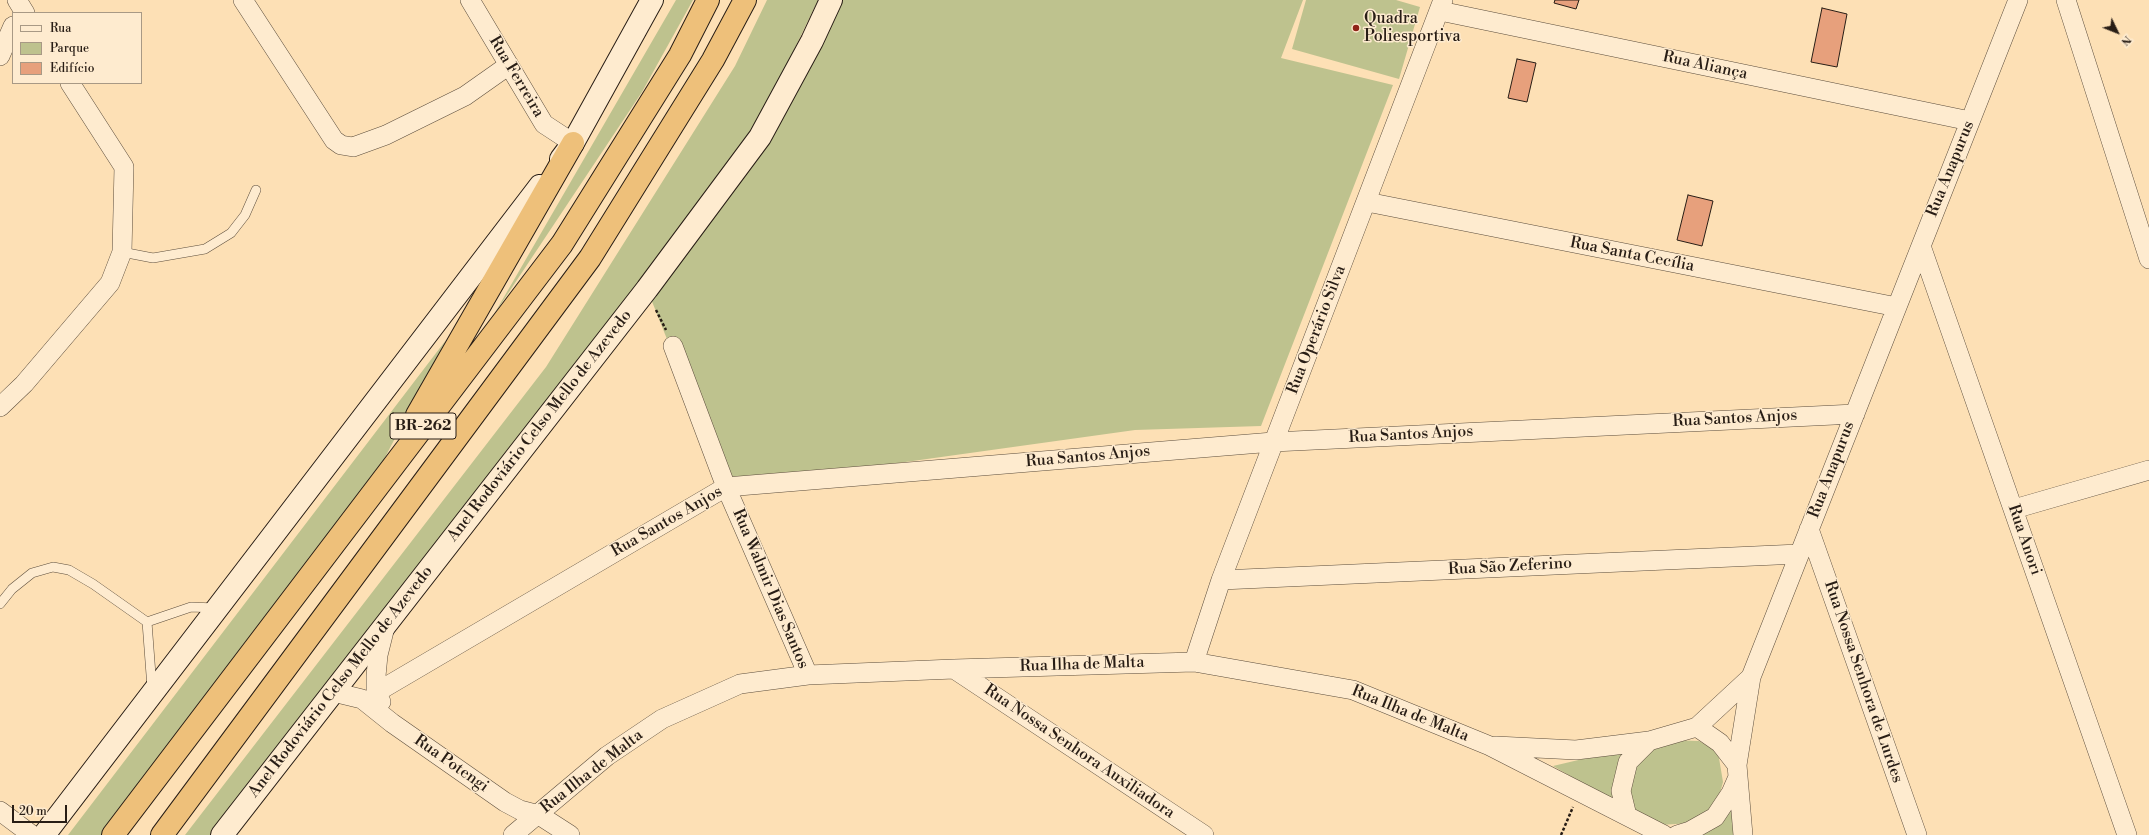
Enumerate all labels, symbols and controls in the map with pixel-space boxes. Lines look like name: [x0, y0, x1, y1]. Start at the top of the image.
place label: Quadra Poliesportiva: [1364, 9, 1460, 47]
legend: [12, 12, 142, 84]
north arrow: [2097, 12, 2137, 52]
text: Rua: [50, 21, 71, 36]
marker: Quadra Poliesportiva: [1351, 23, 1361, 33]
text: N: [2118, 32, 2134, 48]
street label: Rua Ferreira: [484, 33, 548, 121]
text: Parque: [50, 41, 89, 56]
street label: Rua Aliança: [1661, 48, 1749, 84]
text: Edifício: [50, 61, 94, 76]
street label: Rua Anapurus: [1923, 118, 1979, 220]
street label: Rua Santa Cecília: [1568, 234, 1696, 276]
street label: Rua Operário Silva: [1284, 263, 1350, 397]
street label: Anel Rodoviário Celso Mello de Azevedo: [444, 306, 636, 546]
street label: Rua Santos Anjos: [1672, 406, 1798, 432]
road number: BR-262: [390, 413, 456, 439]
street label: Rua Anapurus: [1805, 419, 1859, 521]
street label: Rua Santos Anjos: [1348, 422, 1474, 448]
street label: Rua Santos Anjos: [1025, 442, 1151, 472]
street label: Rua Santos Anjos: [608, 482, 726, 562]
street label: Rua Anori: [2003, 502, 2045, 578]
street label: Rua Walmir Dias Santos: [728, 506, 812, 672]
street label: Rua São Zeferino: [1447, 554, 1573, 580]
street label: Anel Rodoviário Celso Mello de Azevedo: [245, 562, 437, 802]
street label: Rua Nossa Senhora de Lurdes: [1819, 578, 1907, 786]
street label: Rua Ilha de Malta: [1019, 653, 1145, 677]
street label: Rua Nossa Senhora Auxiliadora: [980, 681, 1178, 823]
street label: Rua Ilha de Malta: [1349, 682, 1471, 746]
street label: Rua Ilha de Malta: [537, 726, 647, 818]
street label: Rua Potengi: [410, 731, 492, 797]
scale bar: [14, 797, 69, 823]
text: 20 m: [19, 804, 47, 819]

